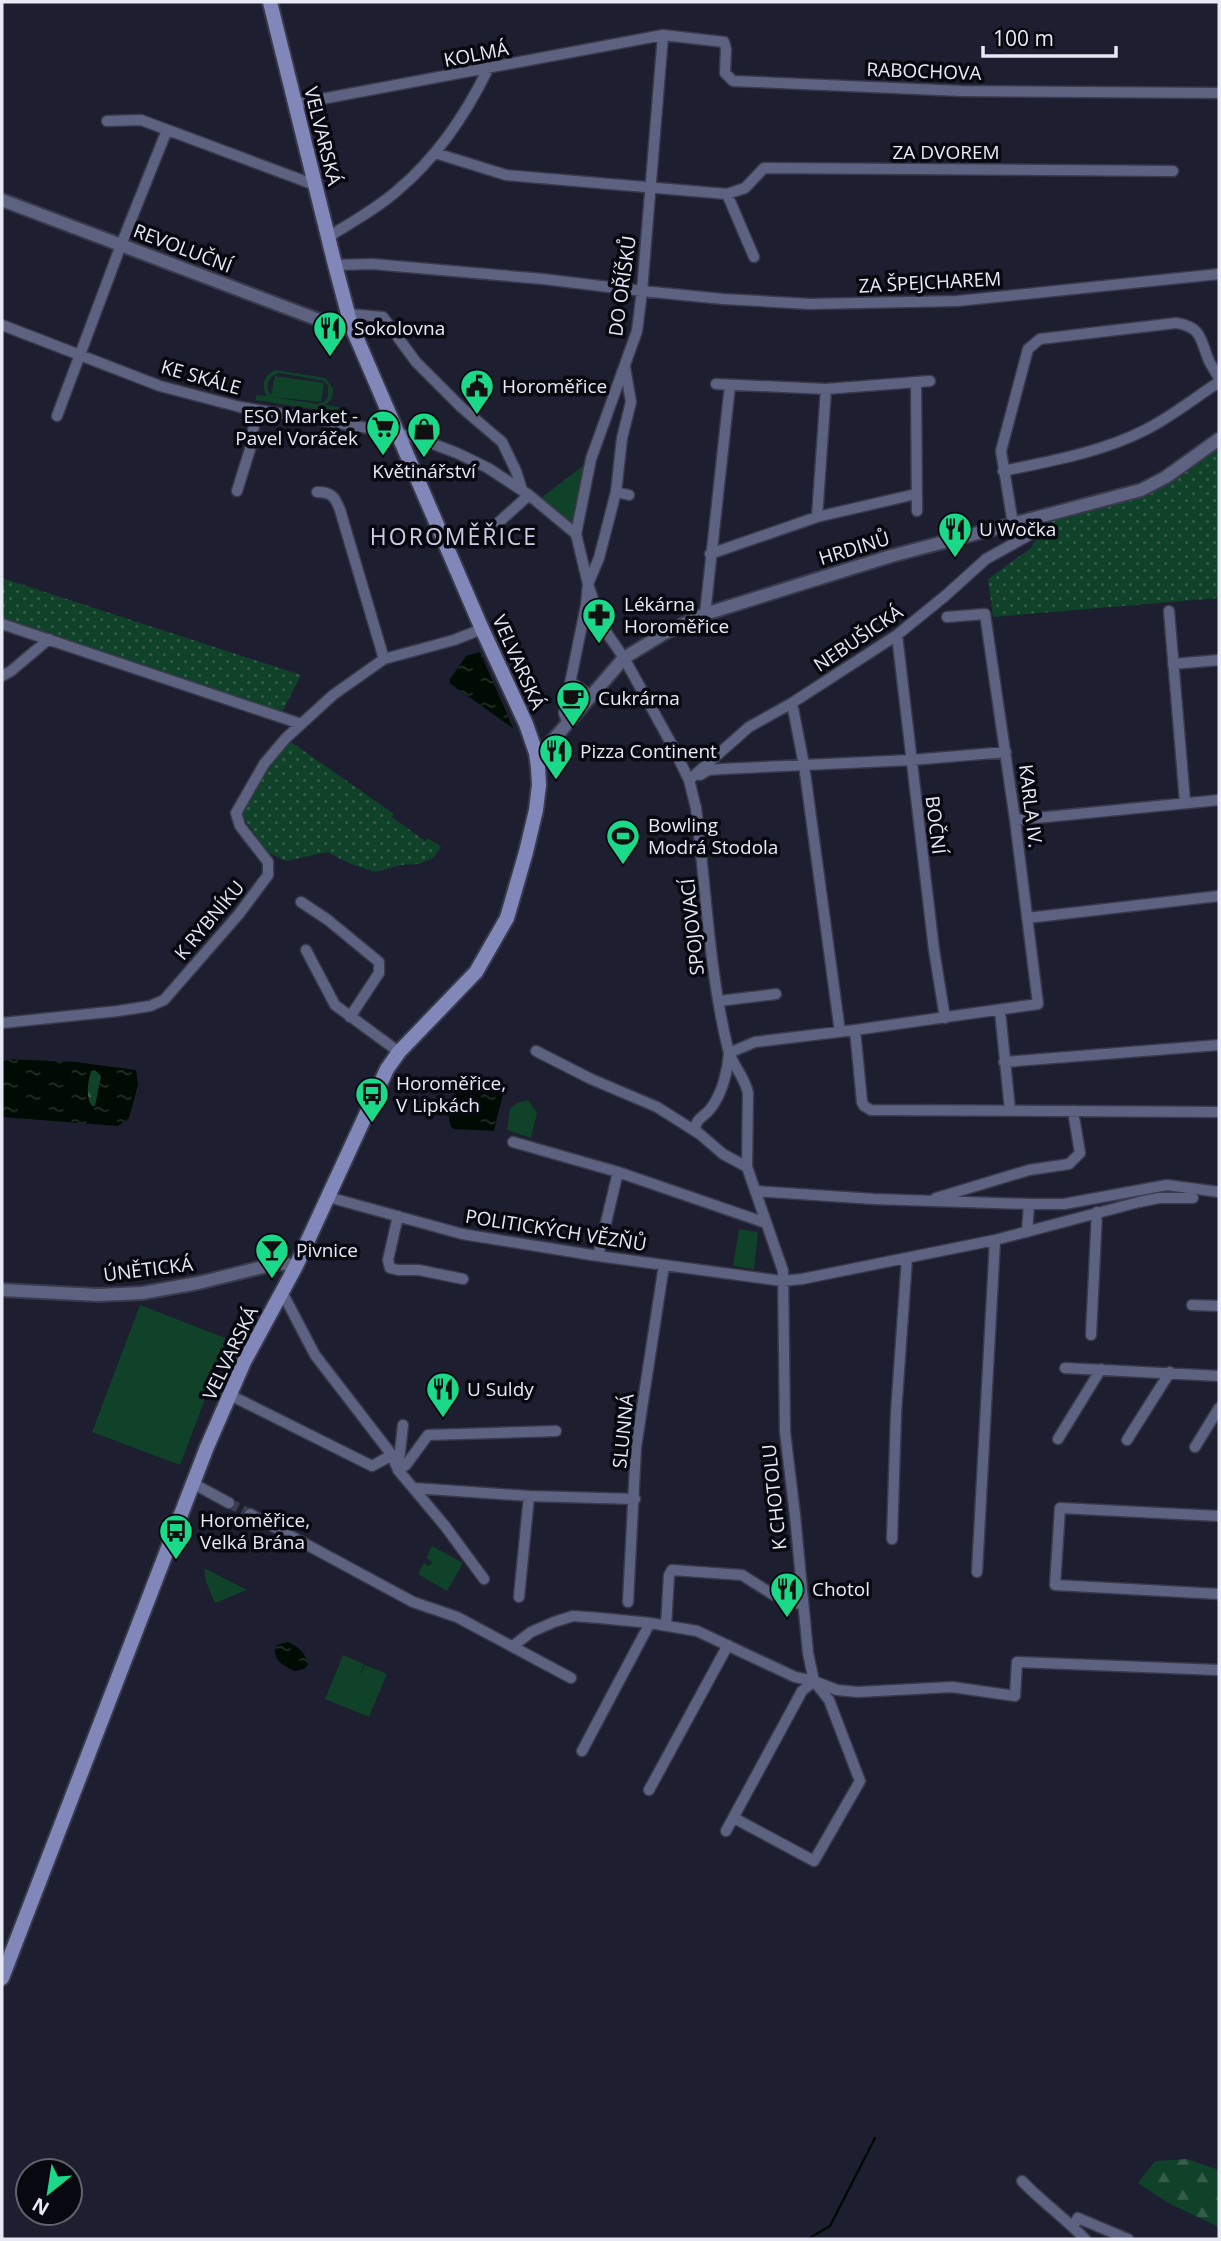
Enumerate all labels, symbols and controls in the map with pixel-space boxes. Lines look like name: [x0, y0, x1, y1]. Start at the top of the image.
scale bar: [983, 14, 1116, 58]
text: 100 m: [993, 24, 1054, 52]
street label: KOLMÁ: [441, 35, 511, 73]
street label: RABOCHOVA: [866, 56, 982, 86]
street label: VELVARSKÁ: [298, 84, 348, 188]
street label: ZA DVOREM: [892, 139, 1000, 165]
street label: REVOLUČNÍ: [130, 217, 237, 279]
street label: DO OŘÍŠKŮ: [602, 234, 642, 338]
street label: ZA ŠPEJCHAREM: [858, 265, 1002, 299]
restaurant icon: Sokolovna: [311, 309, 349, 358]
place label: Sokolovna: [354, 315, 445, 341]
street label: KE SKÁLE: [158, 353, 244, 401]
public building icon: Horoměřice: [458, 367, 496, 416]
place label: Horoměřice: [502, 373, 607, 399]
place label: ESO Market - Pavel Voráček: [235, 403, 358, 451]
supermarket icon: ESO Market - Pavel Voráček: [364, 408, 402, 457]
shop icon: Květinářství: [405, 410, 443, 459]
place label: Květinářství: [372, 458, 477, 484]
restaurant icon: U Wočka: [936, 510, 974, 559]
place label: U Wočka: [979, 516, 1056, 542]
district label: HOROMĚŘICE: [370, 520, 538, 552]
street label: HRDINŮ: [815, 525, 893, 571]
place label: Lékárna Horoměřice: [624, 591, 729, 639]
pharmacy icon: Lékárna Horoměřice: [580, 596, 618, 645]
street label: NEBUŠICKÁ: [808, 599, 908, 677]
street label: VELVARSKÁ: [487, 611, 551, 713]
cafe icon: Cukrárna: [554, 679, 592, 728]
place label: Cukrárna: [598, 685, 680, 711]
restaurant icon: Pizza Continent: [537, 732, 575, 781]
place label: Pizza Continent: [580, 738, 717, 764]
street label: KARLA IV.: [1013, 763, 1049, 849]
street label: BOČNÍ: [920, 794, 953, 856]
place label: Bowling Modrá Stodola: [648, 812, 778, 860]
sports icon: Bowling Modrá Stodola: [604, 817, 642, 866]
street label: K RYBNÍKU: [168, 875, 250, 965]
street label: SPOJOVACÍ: [674, 877, 710, 977]
place label: Horoměřice, V Lipkách: [396, 1070, 506, 1118]
bus stop icon: Horoměřice, V Lipkách: [353, 1075, 391, 1124]
street label: POLITICKÝCH VĚZŇŮ: [463, 1203, 649, 1257]
bar icon: Pivnice: [253, 1231, 291, 1280]
place label: Pivnice: [296, 1237, 358, 1263]
street label: ÚNĚTICKÁ: [102, 1251, 194, 1287]
street label: VELVARSKÁ: [196, 1302, 264, 1404]
restaurant icon: U Suldy: [424, 1370, 462, 1419]
place label: U Suldy: [467, 1376, 534, 1402]
street label: SLUNNÁ: [606, 1392, 640, 1470]
street label: K CHOTOLU: [756, 1443, 792, 1551]
place label: Horoměřice, Velká Brána: [200, 1507, 310, 1555]
bus stop icon: Horoměřice, Velká Brána: [157, 1512, 195, 1561]
restaurant icon: Chotol: [768, 1570, 806, 1619]
place label: Chotol: [812, 1576, 870, 1602]
north arrow: [14, 2157, 84, 2227]
text: N: [27, 2192, 54, 2222]

